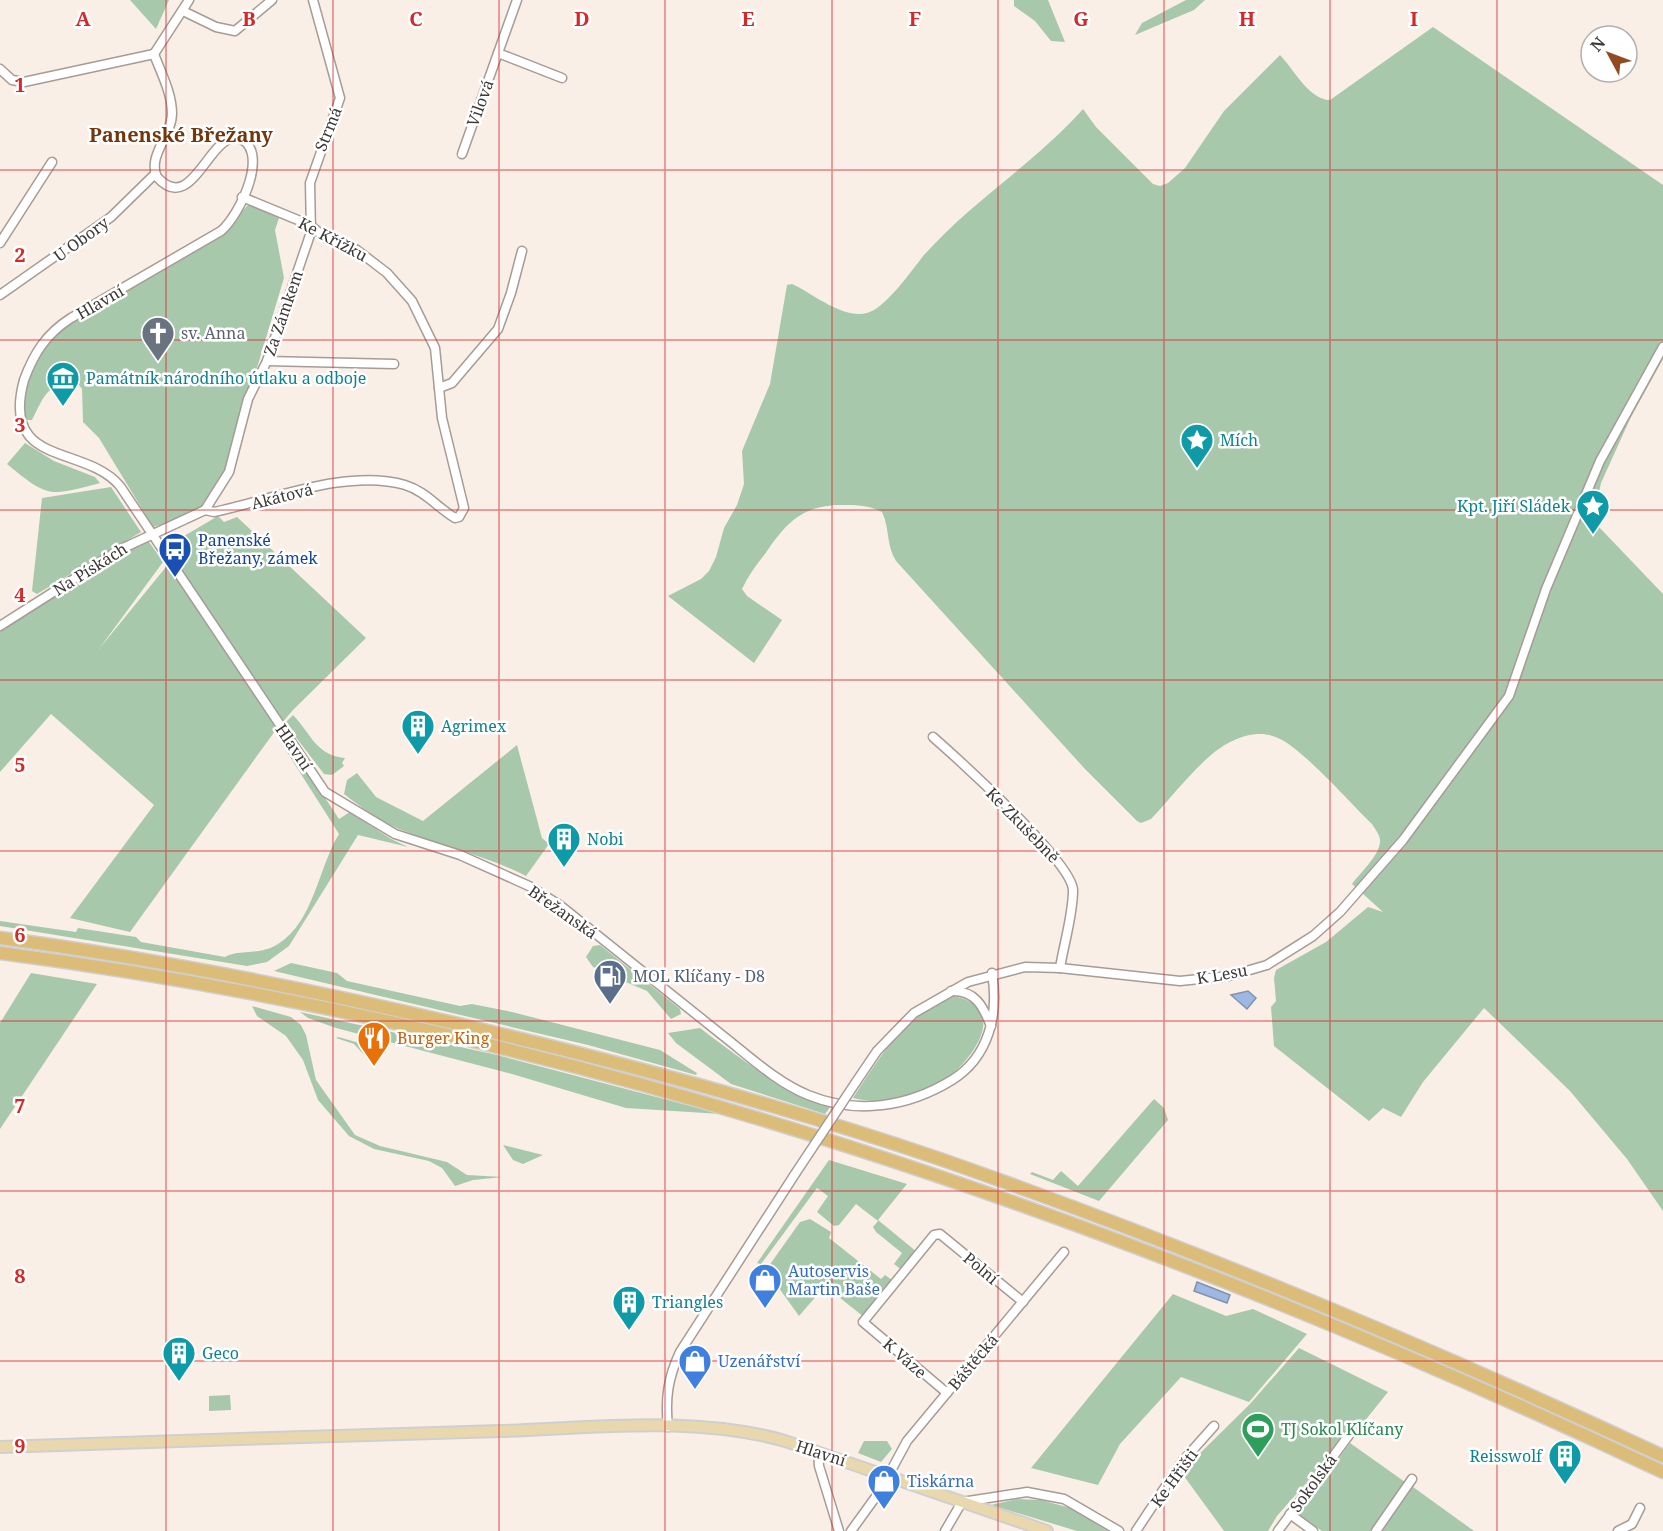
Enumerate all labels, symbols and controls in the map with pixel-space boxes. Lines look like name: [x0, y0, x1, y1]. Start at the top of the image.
text: A: [75, 5, 91, 32]
text: B: [242, 5, 256, 32]
text: C: [409, 5, 423, 32]
text: D: [574, 5, 590, 32]
text: E: [741, 5, 755, 32]
text: F: [909, 5, 921, 32]
text: G: [1073, 5, 1089, 32]
text: H: [1239, 5, 1255, 32]
text: I: [1410, 5, 1418, 32]
north arrow: [1579, 24, 1639, 84]
text: N: [1585, 32, 1610, 56]
text: 1: [14, 71, 26, 98]
street label: Vilová: [461, 77, 499, 129]
street label: Strmá: [309, 104, 347, 154]
district label: Panenské Břežany: [89, 121, 273, 148]
street label: U Obory: [49, 211, 114, 266]
street label: Ke Křížku: [295, 212, 371, 266]
text: 2: [14, 241, 26, 268]
street label: Za Zámkem: [258, 267, 308, 359]
street label: Hlavní: [72, 280, 128, 324]
church icon: sv. Anna: [140, 315, 176, 362]
place label: sv. Anna: [181, 322, 245, 344]
museum icon: Památník národního útlaku a odboje: [45, 360, 81, 407]
place label: Památník národního útlaku a odboje: [86, 367, 366, 389]
text: 3: [14, 411, 26, 438]
place icon: Mích: [1179, 422, 1215, 469]
place label: Mích: [1220, 429, 1258, 451]
street label: Akátová: [249, 478, 315, 514]
place icon: Kpt. Jiří Sládek: [1575, 488, 1611, 535]
place label: Kpt. Jiří Sládek: [1457, 495, 1571, 517]
place label: Panenské Břežany, zámek: [198, 529, 318, 569]
bus stop icon: Panenské Břežany, zámek: [157, 531, 193, 578]
street label: Na Pískách: [49, 537, 131, 601]
text: 4: [14, 581, 26, 608]
building icon: Agrimex: [400, 708, 436, 755]
place label: Agrimex: [441, 715, 507, 737]
street label: Hlavní: [271, 720, 317, 774]
text: 5: [14, 751, 26, 778]
street label: Ke Zkušebně: [981, 782, 1065, 868]
building icon: Nobi: [546, 821, 582, 868]
place label: Nobi: [587, 828, 623, 850]
street label: Břežanská: [524, 880, 602, 944]
text: 6: [14, 921, 26, 948]
fuel station icon: MOL Klíčany - D8: [592, 958, 628, 1005]
street label: K Lesu: [1195, 959, 1249, 989]
place label: MOL Klíčany - D8: [633, 965, 765, 987]
restaurant icon: Burger King: [356, 1020, 392, 1067]
place label: Burger King: [397, 1027, 490, 1049]
text: 7: [14, 1092, 26, 1119]
street label: Polní: [959, 1247, 1003, 1289]
place label: Autoservis Martin Baše: [788, 1260, 880, 1300]
text: 8: [14, 1262, 26, 1289]
shop icon: Autoservis Martin Baše: [747, 1262, 783, 1309]
building icon: Triangles: [611, 1284, 647, 1331]
place label: Triangles: [652, 1291, 723, 1313]
street label: Báštěcká: [943, 1329, 1003, 1395]
street label: K Váze: [879, 1333, 931, 1383]
building icon: Geco: [161, 1335, 197, 1382]
place label: Geco: [202, 1342, 239, 1364]
shop icon: Uzenářství: [677, 1343, 713, 1390]
place label: Uzenářství: [718, 1350, 800, 1372]
sports icon: TJ Sokol Klíčany: [1240, 1411, 1276, 1458]
place label: TJ Sokol Klíčany: [1281, 1418, 1404, 1440]
text: 9: [14, 1432, 26, 1459]
street label: Hlavní: [793, 1435, 849, 1471]
building icon: Reisswolf: [1547, 1438, 1583, 1485]
street label: Ke Hřišti: [1145, 1444, 1203, 1512]
place label: Reisswolf: [1470, 1445, 1544, 1467]
street label: Sokolská: [1284, 1450, 1342, 1516]
shop icon: Tiskárna: [866, 1463, 902, 1510]
place label: Tiskárna: [907, 1470, 974, 1492]

